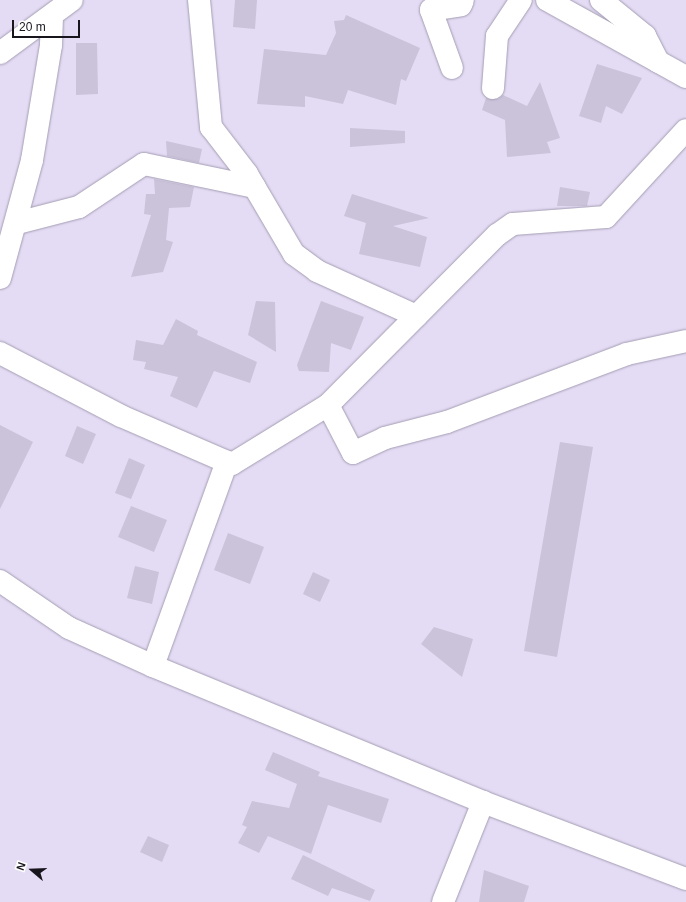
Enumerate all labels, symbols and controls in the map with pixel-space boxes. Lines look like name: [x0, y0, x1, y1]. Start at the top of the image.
scale bar: [14, 12, 82, 38]
text: 20 m: [19, 20, 46, 34]
north arrow: [12, 850, 52, 890]
text: N: [14, 860, 28, 872]

